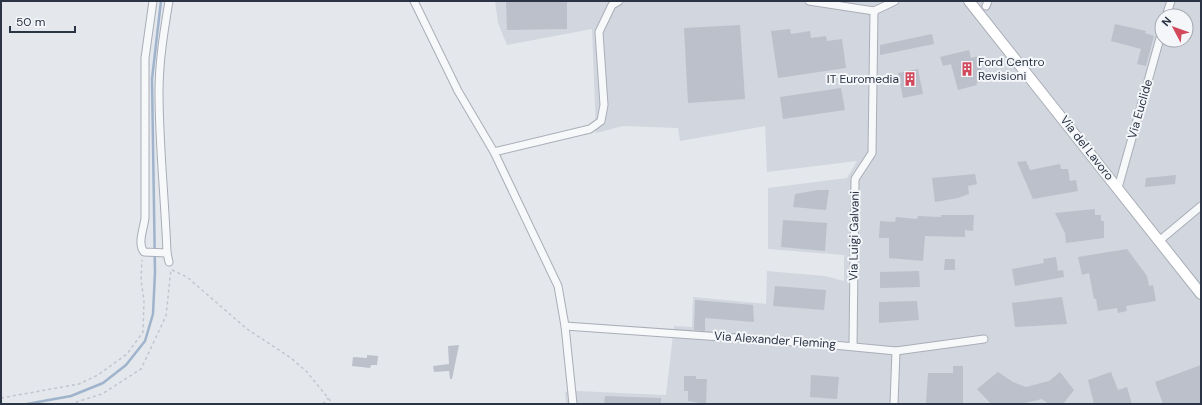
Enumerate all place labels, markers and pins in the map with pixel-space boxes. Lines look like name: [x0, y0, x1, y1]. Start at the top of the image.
place label: Ford Centro Revisioni: [978, 54, 1045, 84]
building icon: Ford Centro Revisioni: [959, 61, 975, 77]
place label: IT Euromedia: [827, 71, 899, 87]
building icon: IT Euromedia: [902, 71, 918, 87]

